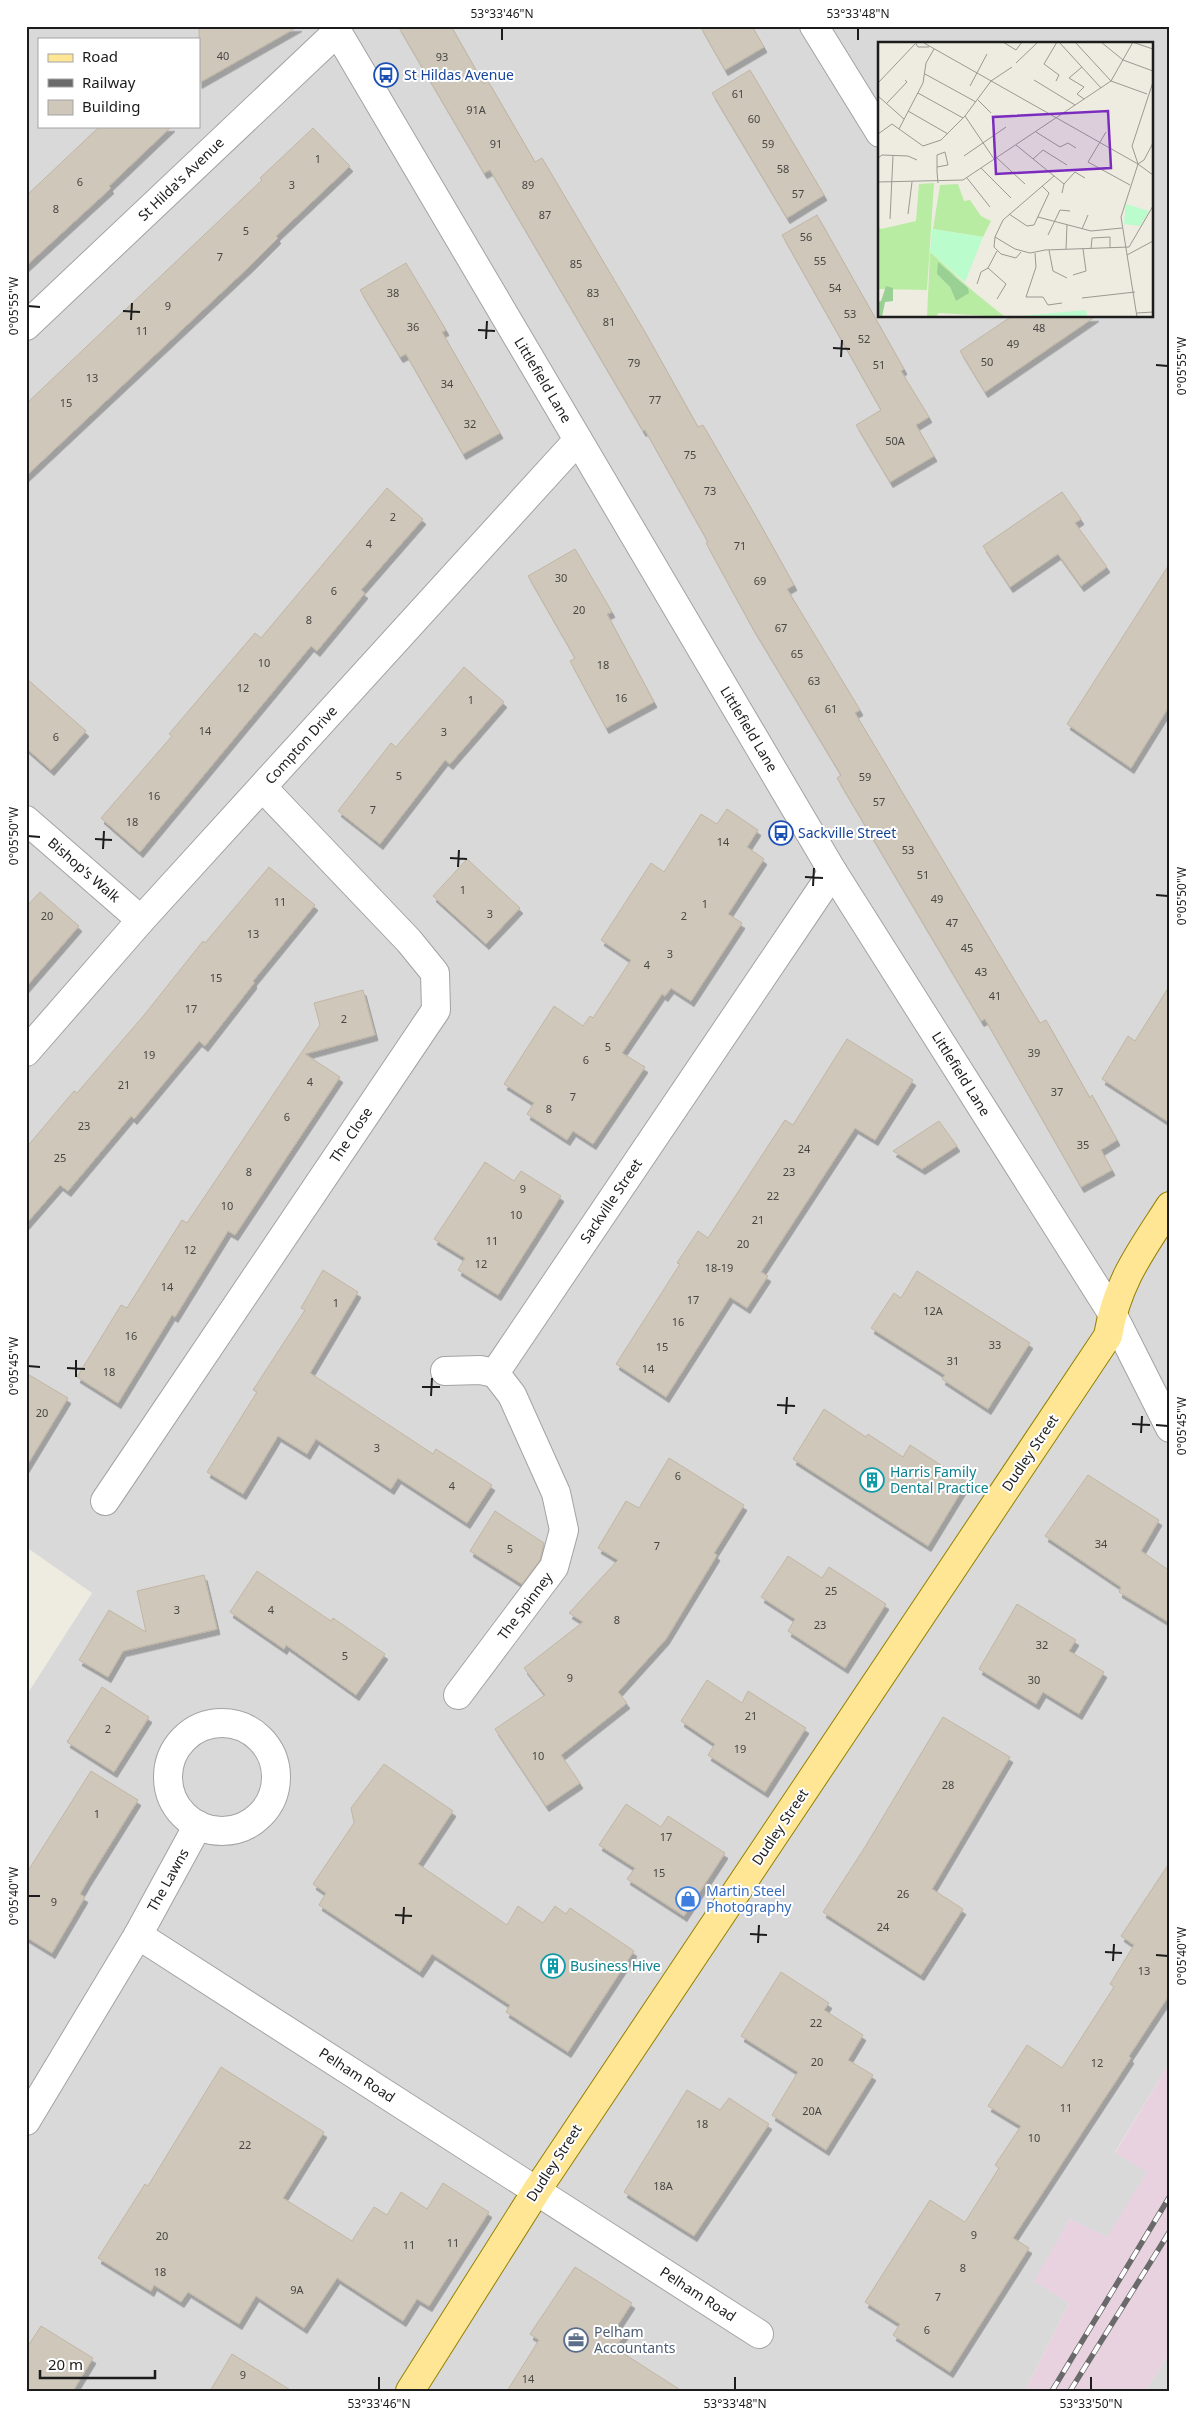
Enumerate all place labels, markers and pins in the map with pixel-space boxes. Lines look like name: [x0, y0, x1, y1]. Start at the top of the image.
bus stop icon: St Hildas Avenue: [373, 62, 399, 88]
place label: St Hildas Avenue: [404, 65, 514, 84]
bus stop icon: Sackville Street: [768, 820, 794, 846]
place label: Sackville Street: [798, 823, 896, 842]
place label: Harris Family Dental Practice: [890, 1462, 989, 1497]
building icon: Harris Family Dental Practice: [859, 1467, 885, 1493]
place label: Martin Steel Photography: [706, 1881, 792, 1916]
shop icon: Martin Steel Photography: [675, 1886, 701, 1912]
building icon: Business Hive: [540, 1953, 566, 1979]
place label: Business Hive: [570, 1956, 661, 1975]
place label: Pelham Accountants: [594, 2322, 676, 2357]
office icon: Pelham Accountants: [563, 2327, 589, 2353]

